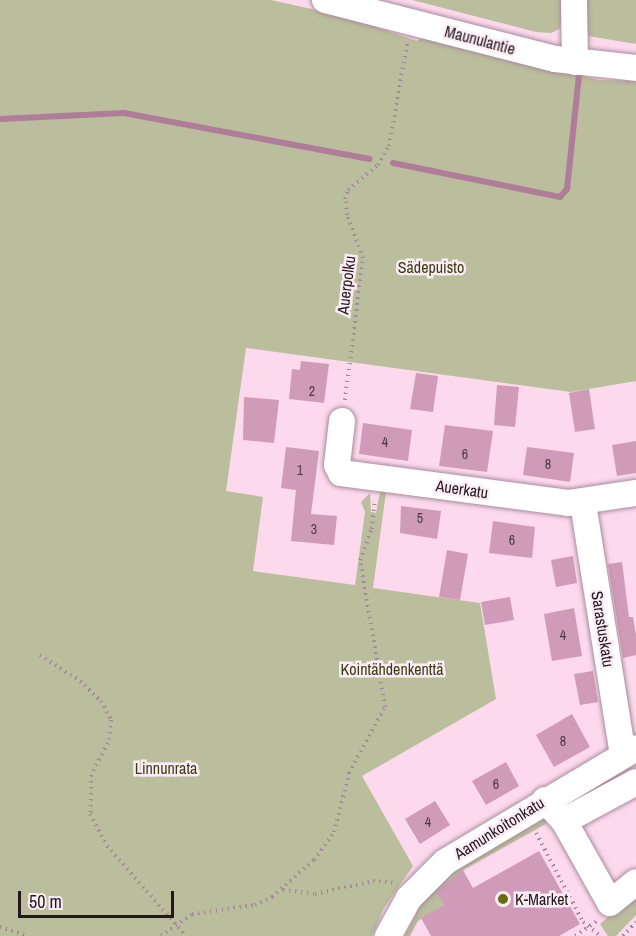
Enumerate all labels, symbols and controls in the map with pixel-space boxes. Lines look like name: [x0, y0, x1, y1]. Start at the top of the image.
street label: Maunulantie: [443, 21, 517, 59]
street label: Auerpolku: [333, 255, 359, 315]
park label: Sädepuisto: [398, 257, 464, 277]
house number: 2: [309, 383, 315, 399]
house number: 4: [382, 434, 388, 450]
house number: 6: [462, 446, 468, 462]
house number: 8: [545, 456, 551, 472]
house number: 1: [297, 462, 303, 478]
street label: Auerkatu: [435, 476, 489, 502]
house number: 5: [417, 510, 423, 526]
house number: 3: [311, 521, 317, 537]
house number: 6: [509, 532, 515, 548]
street label: Sarastuskatu: [588, 590, 618, 668]
house number: 4: [560, 627, 566, 643]
park label: Kointähdenkenttä: [341, 659, 443, 679]
house number: 8: [560, 733, 566, 749]
park label: Linnunrata: [135, 758, 197, 778]
house number: 6: [493, 776, 499, 792]
street label: Aamunkoitonkatu: [451, 793, 547, 863]
house number: 4: [425, 814, 431, 830]
scale bar: [21, 879, 177, 917]
text: 50 m: [29, 889, 62, 914]
place label: K-Market: [515, 889, 568, 909]
marker: K-Market: [496, 892, 510, 906]

